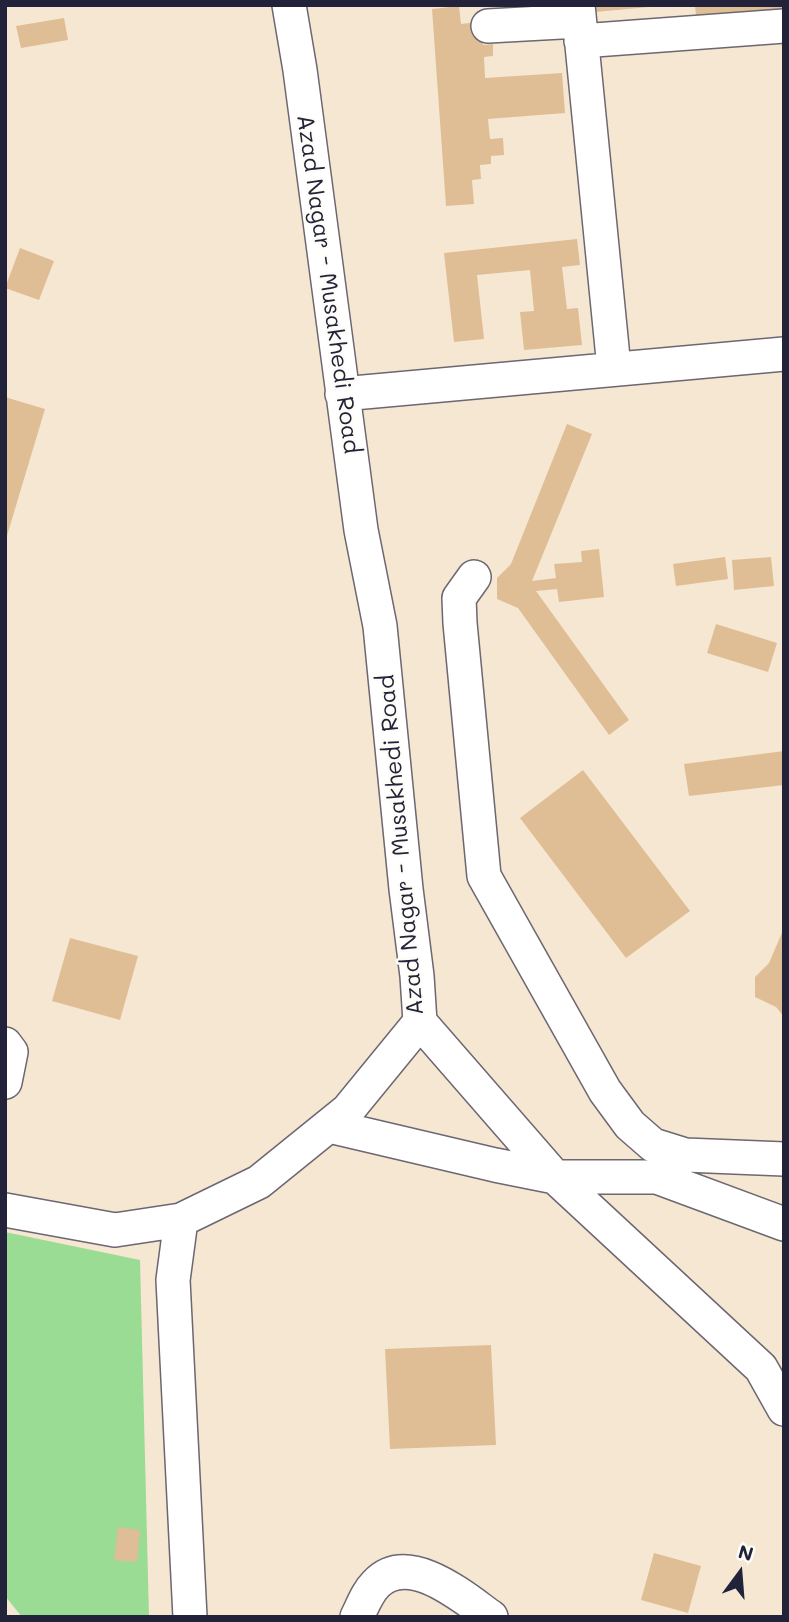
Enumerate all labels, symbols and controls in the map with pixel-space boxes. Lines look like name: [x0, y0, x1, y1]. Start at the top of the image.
street label: Azad Nagar - Musakhedi Road: [291, 113, 365, 455]
street label: Azad Nagar - Musakhedi Road: [372, 673, 430, 1017]
north arrow: [705, 1538, 775, 1608]
text: N: [736, 1538, 756, 1566]

